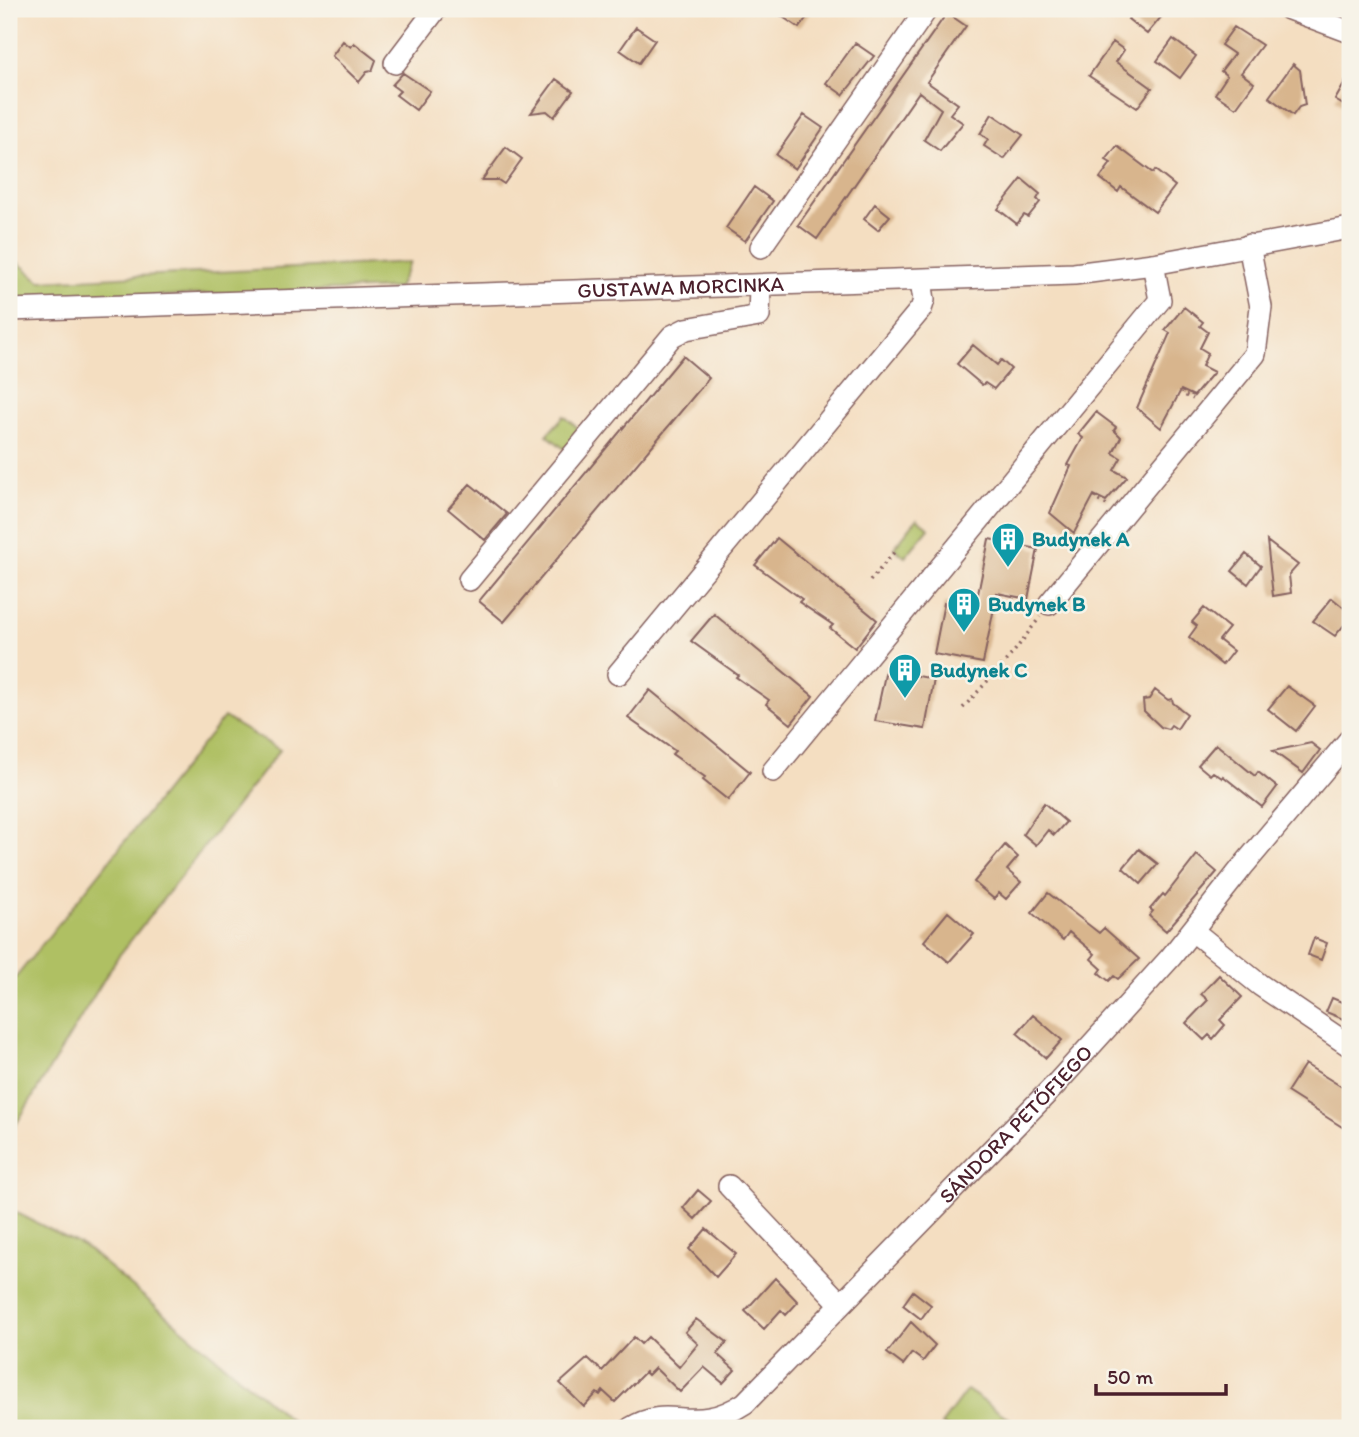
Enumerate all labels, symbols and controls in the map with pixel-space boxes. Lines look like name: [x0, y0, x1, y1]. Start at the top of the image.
street label: GUSTAWA MORCINKA: [577, 271, 785, 303]
building icon: Budynek A: [989, 520, 1027, 569]
place label: Budynek A: [1032, 526, 1130, 552]
building icon: Budynek B: [945, 585, 983, 634]
place label: Budynek B: [988, 591, 1086, 617]
building icon: Budynek C: [886, 651, 924, 700]
place label: Budynek C: [930, 657, 1028, 683]
street label: SÁNDORA PETŐFIEGO: [934, 1039, 1097, 1208]
scale bar: [1096, 1353, 1226, 1397]
text: 50 m: [1107, 1364, 1154, 1389]

